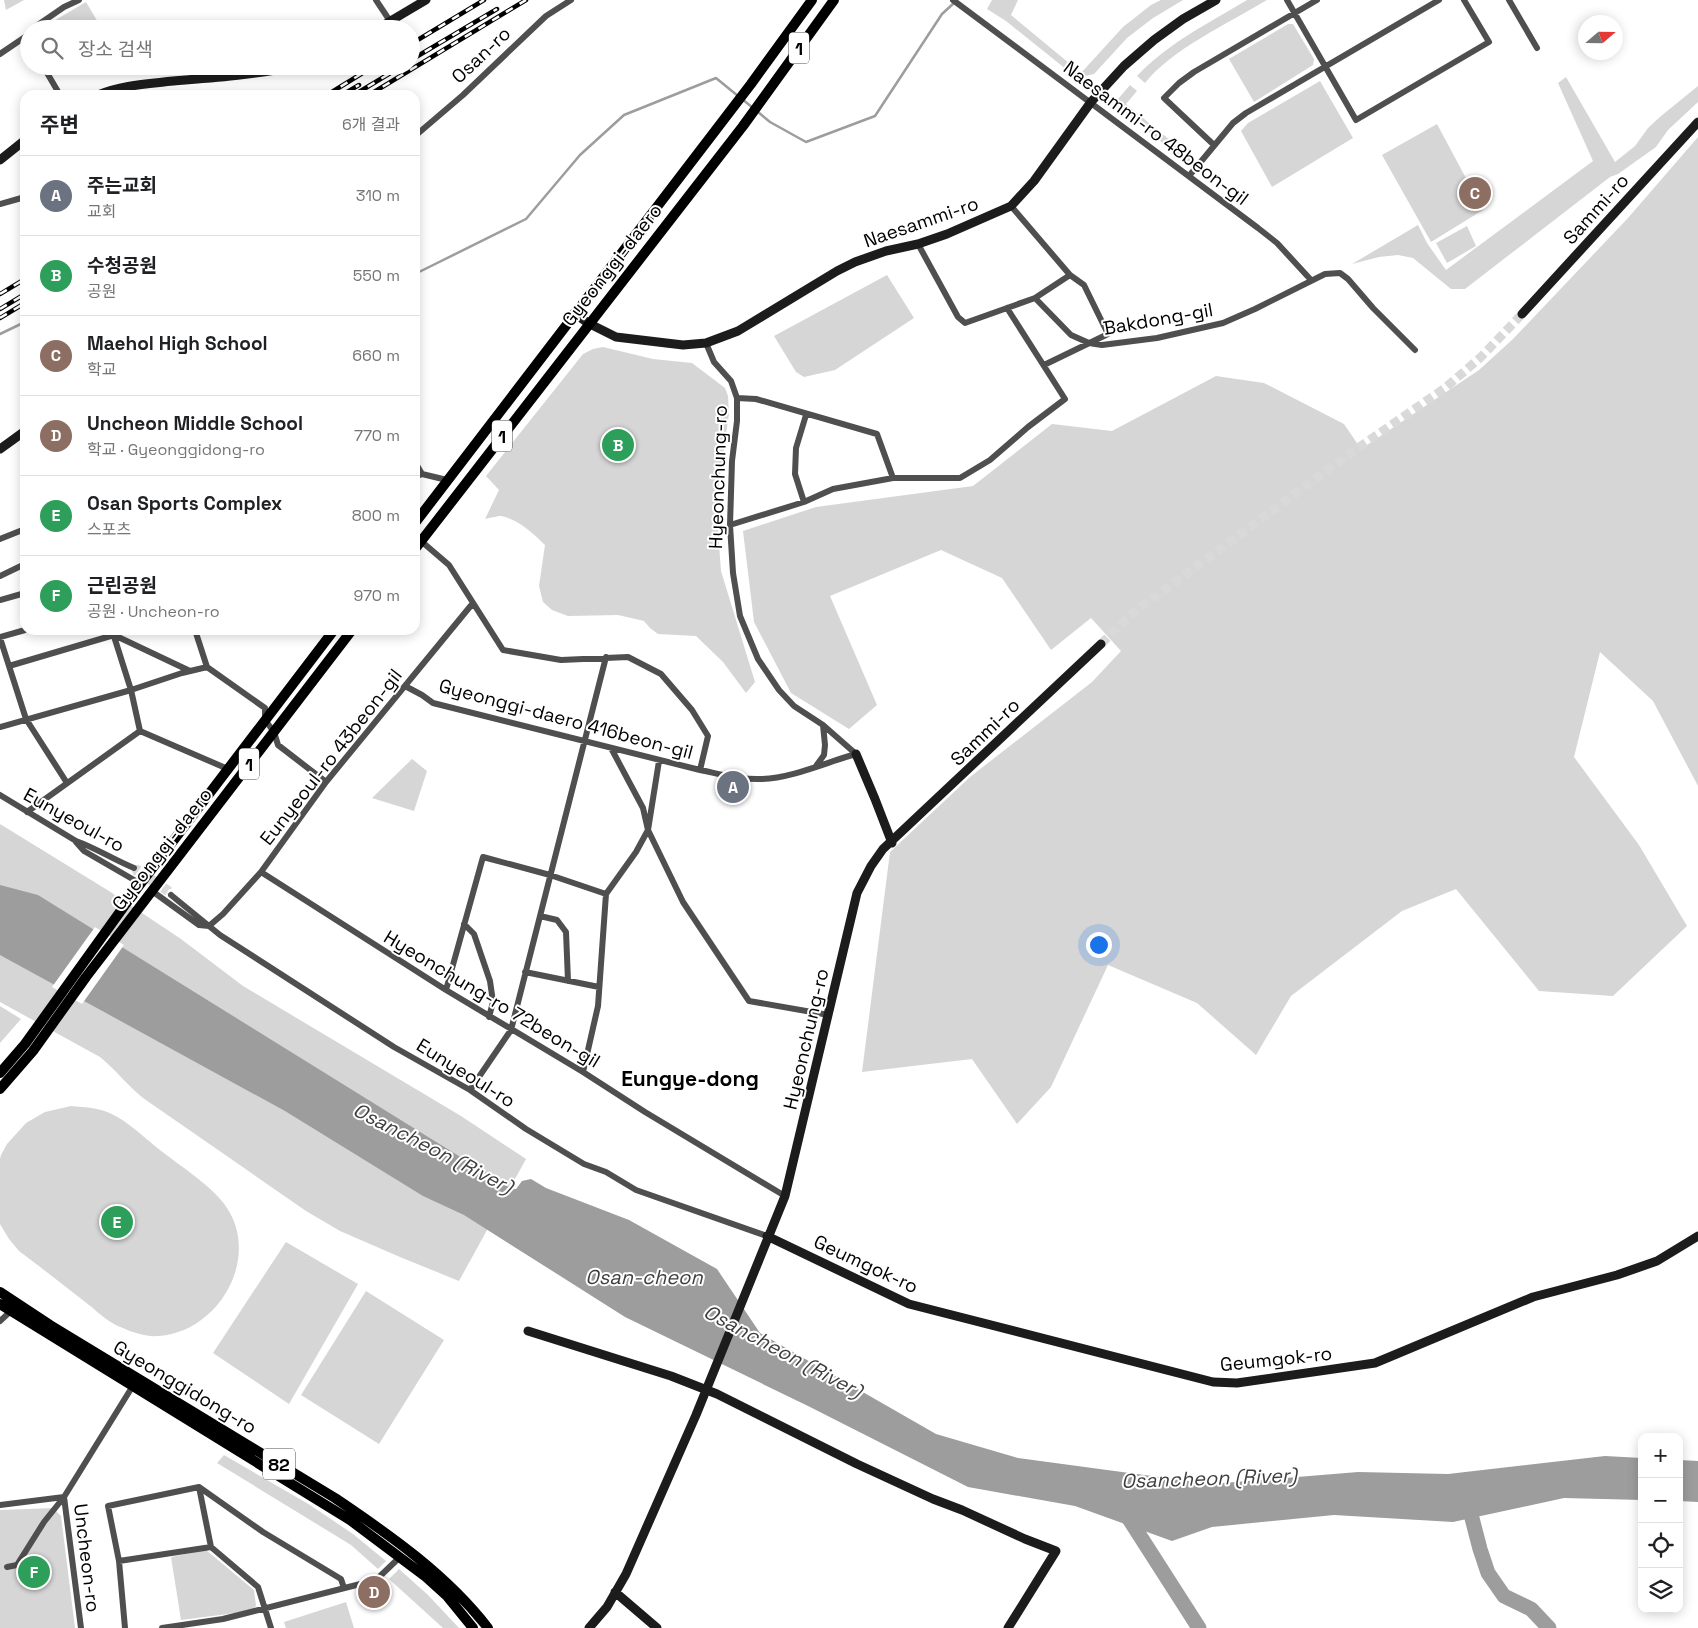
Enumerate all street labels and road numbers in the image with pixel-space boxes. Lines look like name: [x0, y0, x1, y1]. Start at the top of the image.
street label: Osan-ro: [446, 21, 516, 89]
road number: 1: [789, 32, 809, 64]
street label: Naesammi-ro 48beon-gil: [1058, 55, 1254, 211]
street label: Sammi-ro: [1558, 168, 1634, 250]
street label: Naesammi-ro: [860, 191, 982, 253]
street label: Gyeonggi-daero: [556, 199, 668, 331]
street label: Bakdong-gil: [1101, 297, 1215, 341]
street label: Hyeonchung-ro: [703, 404, 733, 550]
road number: 1: [492, 421, 512, 452]
street label: Eunyeoul-ro 43beon-gil: [254, 664, 408, 850]
street label: Gyeonggi-daero 416beon-gil: [436, 673, 696, 765]
street label: Sammi-ro: [945, 693, 1025, 771]
road number: 1: [239, 749, 259, 780]
street label: Eunyeoul-ro: [19, 782, 129, 858]
street label: Gyeonggi-daero: [106, 783, 218, 915]
street label: Hyeonchung-ro 72beon-gil: [379, 924, 605, 1074]
street label: Hyeonchung-ro: [778, 966, 834, 1112]
street label: Eunyeoul-ro: [412, 1033, 520, 1113]
street label: Geumgok-ro: [810, 1229, 922, 1299]
street label: Gyeonggidong-ro: [109, 1334, 261, 1440]
street label: Geumgok-ro: [1219, 1341, 1333, 1377]
road number: 82: [263, 1448, 295, 1480]
street label: Uncheon-ro: [68, 1502, 106, 1614]

